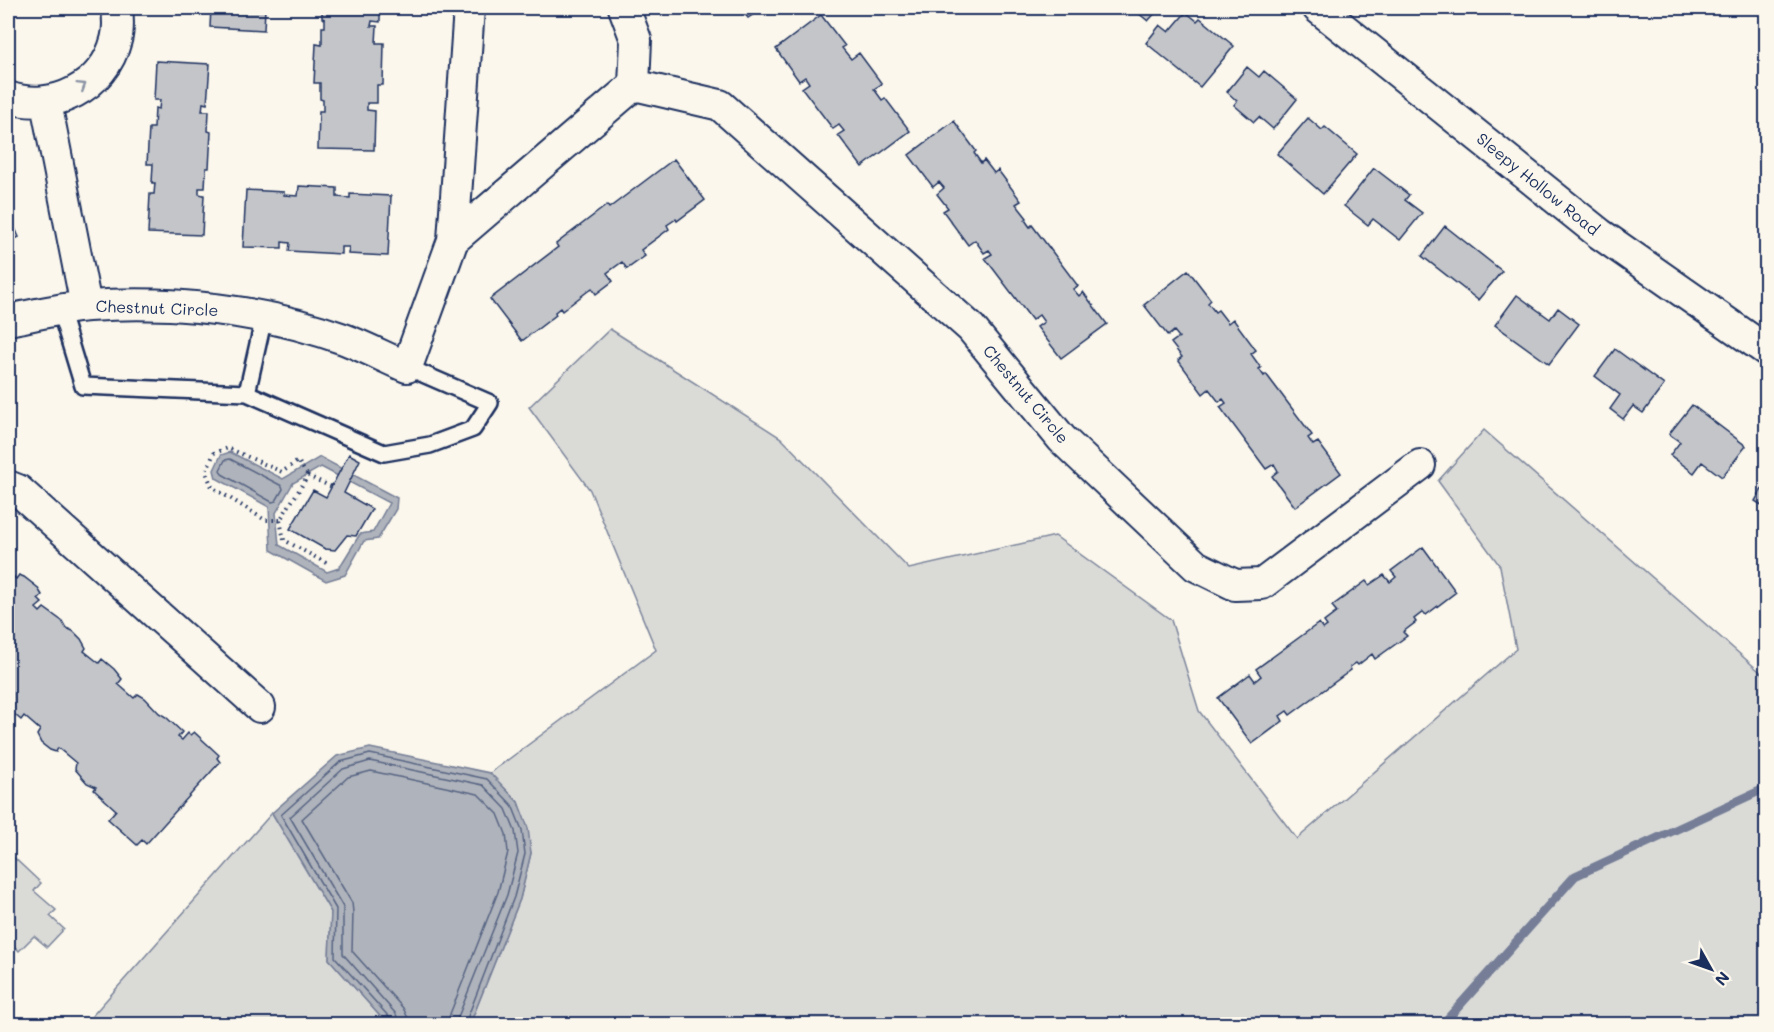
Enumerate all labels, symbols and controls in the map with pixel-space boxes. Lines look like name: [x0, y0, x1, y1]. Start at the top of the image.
one-way arrow: [76, 83, 87, 94]
street label: Sleepy Hollow Road: [1473, 128, 1604, 240]
street label: Chestnut Circle: [95, 295, 219, 320]
street label: Chestnut Circle: [979, 340, 1074, 447]
north arrow: [1681, 939, 1741, 999]
text: N: [1711, 968, 1735, 990]

